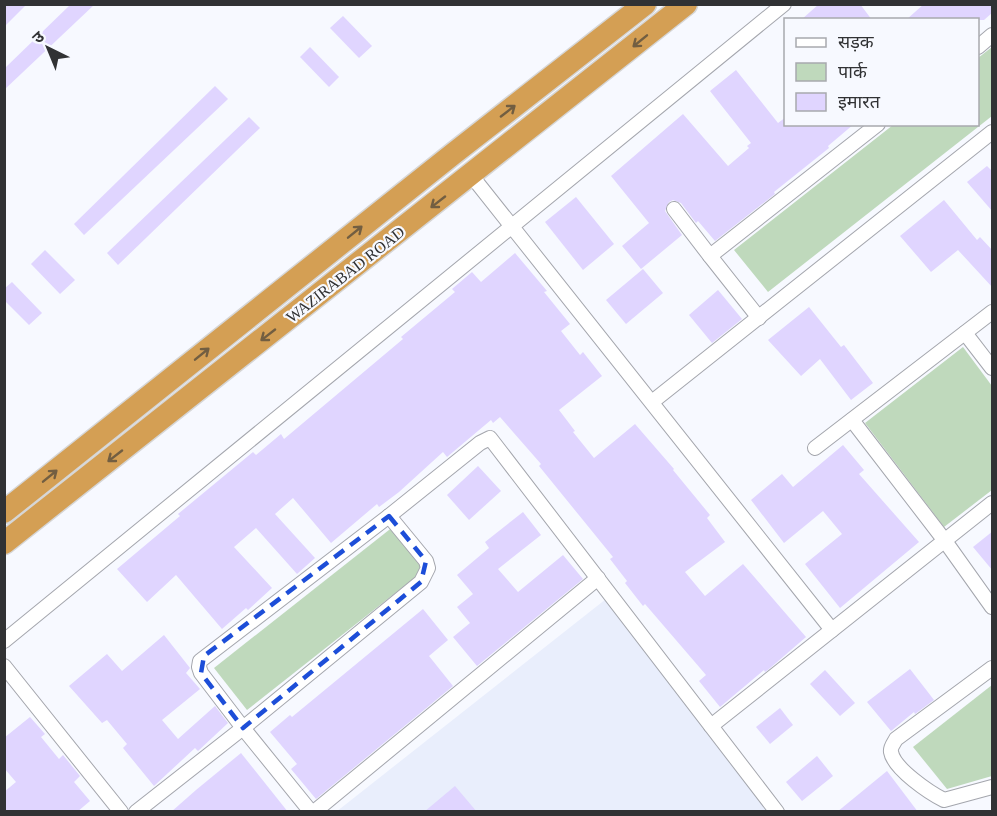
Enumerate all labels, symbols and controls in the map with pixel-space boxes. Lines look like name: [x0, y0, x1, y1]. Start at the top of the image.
north arrow: [18, 18, 78, 78]
legend: [784, 18, 979, 126]
text: उ: [29, 28, 48, 47]
text: सड़क: [838, 32, 875, 52]
one-way arrow: [633, 34, 648, 48]
text: पार्क: [838, 61, 868, 82]
text: इमारत: [838, 92, 881, 112]
one-way arrow: [499, 105, 515, 118]
one-way arrow: [430, 195, 446, 208]
street label: WAZIRABAD ROAD: [283, 223, 408, 326]
one-way arrow: [347, 226, 363, 239]
one-way arrow: [260, 329, 276, 342]
one-way arrow: [194, 347, 210, 360]
one-way arrow: [107, 449, 123, 462]
one-way arrow: [42, 469, 58, 482]

